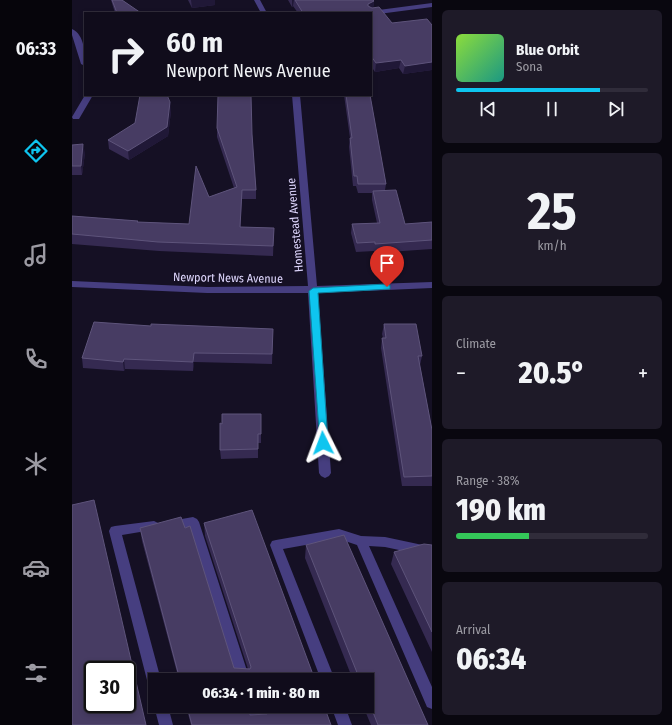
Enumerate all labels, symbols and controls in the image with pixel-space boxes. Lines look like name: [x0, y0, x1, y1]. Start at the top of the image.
text: 60 m: [166, 26, 223, 59]
icon: right: [100, 28, 152, 80]
text: 06:33: [16, 38, 56, 60]
text: Blue Orbit: [516, 41, 579, 59]
text: Sona: [516, 59, 543, 74]
text: Newport News Avenue: [166, 60, 331, 82]
icon: previous: [477, 98, 499, 120]
icon: pause: [541, 98, 563, 120]
icon: next: [605, 98, 627, 120]
icon: directions: [22, 137, 50, 165]
street label: Homestead Avenue: [284, 177, 306, 273]
text: 25: [527, 180, 577, 243]
text: km/h: [538, 238, 567, 253]
icon: music: [22, 241, 50, 269]
pin: [370, 246, 404, 287]
icon: arrive: [376, 252, 398, 274]
street label: Newport News Avenue: [173, 270, 283, 286]
text: Climate: [456, 336, 496, 351]
icon: phone: [22, 345, 50, 373]
text: 20.5°: [519, 355, 585, 391]
text: −: [456, 360, 466, 387]
text: +: [638, 360, 648, 387]
position arrow: [302, 422, 344, 464]
icon: climate: [22, 450, 50, 478]
text: Range · 38%: [456, 473, 519, 488]
text: 190 km: [456, 492, 546, 528]
icon: car: [22, 554, 50, 582]
text: Arrival: [456, 622, 490, 637]
text: 06:34: [456, 641, 526, 677]
icon: filters: [22, 659, 50, 687]
speed limit sign: 30: [84, 661, 136, 713]
text: 06:34 · 1 min · 80 m: [202, 684, 320, 702]

